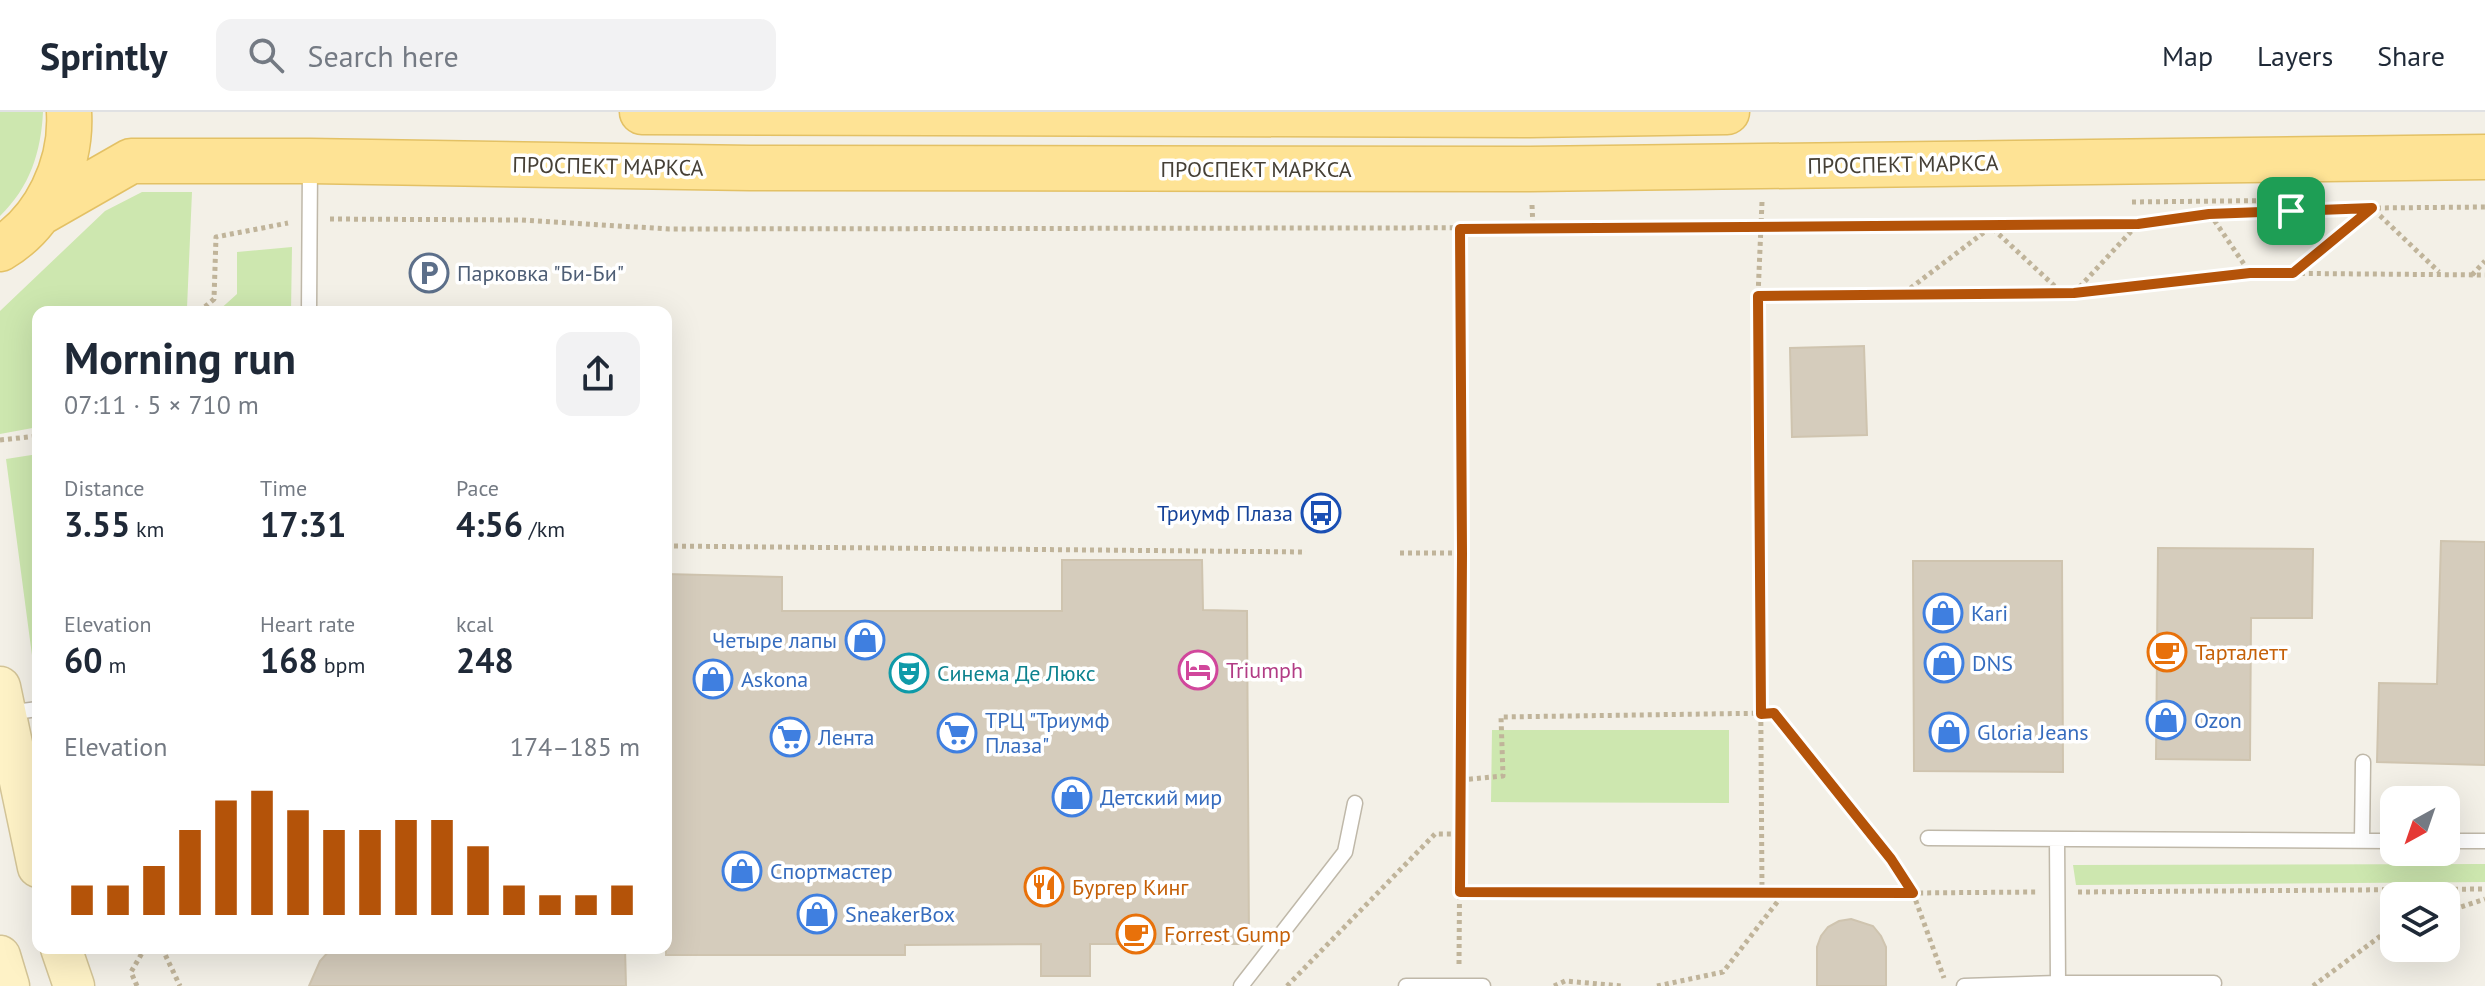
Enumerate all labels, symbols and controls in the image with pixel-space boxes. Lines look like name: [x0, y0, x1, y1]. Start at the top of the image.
search box: [216, 19, 776, 91]
text: Sprintly: [40, 31, 168, 80]
icon: search: [244, 33, 288, 77]
text: Search here: [308, 36, 459, 75]
text: Map: [2162, 37, 2213, 74]
text: Layers: [2257, 37, 2333, 74]
text: Share: [2377, 37, 2445, 74]
street label: ПРОСПЕКТ МАРКСА: [1807, 148, 1999, 180]
street label: ПРОСПЕКТ МАРКСА: [512, 150, 704, 182]
street label: ПРОСПЕКТ МАРКСА: [1160, 155, 1352, 183]
pin: [2257, 177, 2325, 245]
icon: arrive: [2269, 189, 2313, 233]
parking icon: Парковка "Би-Би": [408, 252, 450, 294]
place label: Парковка "Би-Би": [457, 259, 624, 287]
text: Morning run: [64, 329, 296, 386]
button: share: [556, 332, 640, 416]
text: 07:11 · 5 × 710 m: [64, 388, 259, 421]
text: Distance: [64, 474, 145, 502]
text: Time: [260, 474, 307, 502]
text: Pace: [456, 474, 499, 502]
bus stop icon: Триумф Плаза: [1300, 492, 1342, 534]
place label: Триумф Плаза: [1157, 499, 1293, 527]
text: 3.55: [64, 502, 130, 546]
text: 17:31: [260, 502, 346, 546]
text: 4:56: [456, 502, 523, 546]
text: km: [130, 515, 164, 543]
text: /km: [523, 515, 565, 543]
shop icon: Kari: [1922, 592, 1964, 634]
place label: Kari: [1971, 599, 2008, 627]
text: Elevation: [64, 610, 152, 638]
text: Heart rate: [260, 610, 355, 638]
text: kcal: [456, 610, 494, 638]
shop icon: Четыре лапы: [844, 619, 886, 661]
place label: Четыре лапы: [712, 626, 837, 654]
cafe icon: Тарталетт: [2146, 631, 2188, 673]
text: 60: [64, 638, 103, 682]
text: 168: [260, 638, 318, 682]
text: 248: [456, 638, 514, 682]
place label: Тарталетт: [2195, 638, 2288, 666]
shop icon: DNS: [1923, 642, 1965, 684]
hotel icon: Triumph: [1177, 649, 1219, 691]
place label: DNS: [1972, 649, 2013, 677]
text: m: [103, 651, 126, 679]
text: bpm: [318, 651, 365, 679]
theatre icon: Синема Де Люкс: [888, 652, 930, 694]
place label: Triumph: [1226, 656, 1303, 684]
shop icon: Askona: [692, 658, 734, 700]
place label: Синема Де Люкс: [937, 659, 1096, 687]
place label: Askona: [741, 665, 808, 693]
shop icon: Ozon: [2145, 699, 2187, 741]
place label: ТРЦ "Триумф Плаза": [985, 706, 1109, 759]
place label: Ozon: [2194, 706, 2242, 734]
shop icon: Gloria Jeans: [1928, 711, 1970, 753]
supermarket icon: ТРЦ "Триумф Плаза": [936, 712, 978, 754]
supermarket icon: Лента: [769, 716, 811, 758]
place label: Gloria Jeans: [1977, 718, 2089, 746]
place label: Лента: [817, 723, 874, 751]
text: Elevation: [64, 730, 168, 763]
text: 174–185 m: [510, 730, 640, 763]
shop icon: Детский мир: [1051, 776, 1093, 818]
place label: Детский мир: [1100, 783, 1222, 811]
north arrow: [2380, 786, 2460, 866]
map controls: [2380, 786, 2460, 962]
shop icon: Спортмастер: [721, 850, 763, 892]
place label: Спортмастер: [770, 857, 893, 885]
restaurant icon: Бургер Кинг: [1023, 866, 1065, 908]
place label: Бургер Кинг: [1072, 873, 1189, 901]
button: layers: [2380, 882, 2460, 962]
shop icon: SneakerBox: [796, 893, 838, 935]
place label: SneakerBox: [845, 900, 955, 928]
cafe icon: Forrest Gump: [1115, 913, 1157, 955]
place label: Forrest Gump: [1164, 920, 1291, 948]

